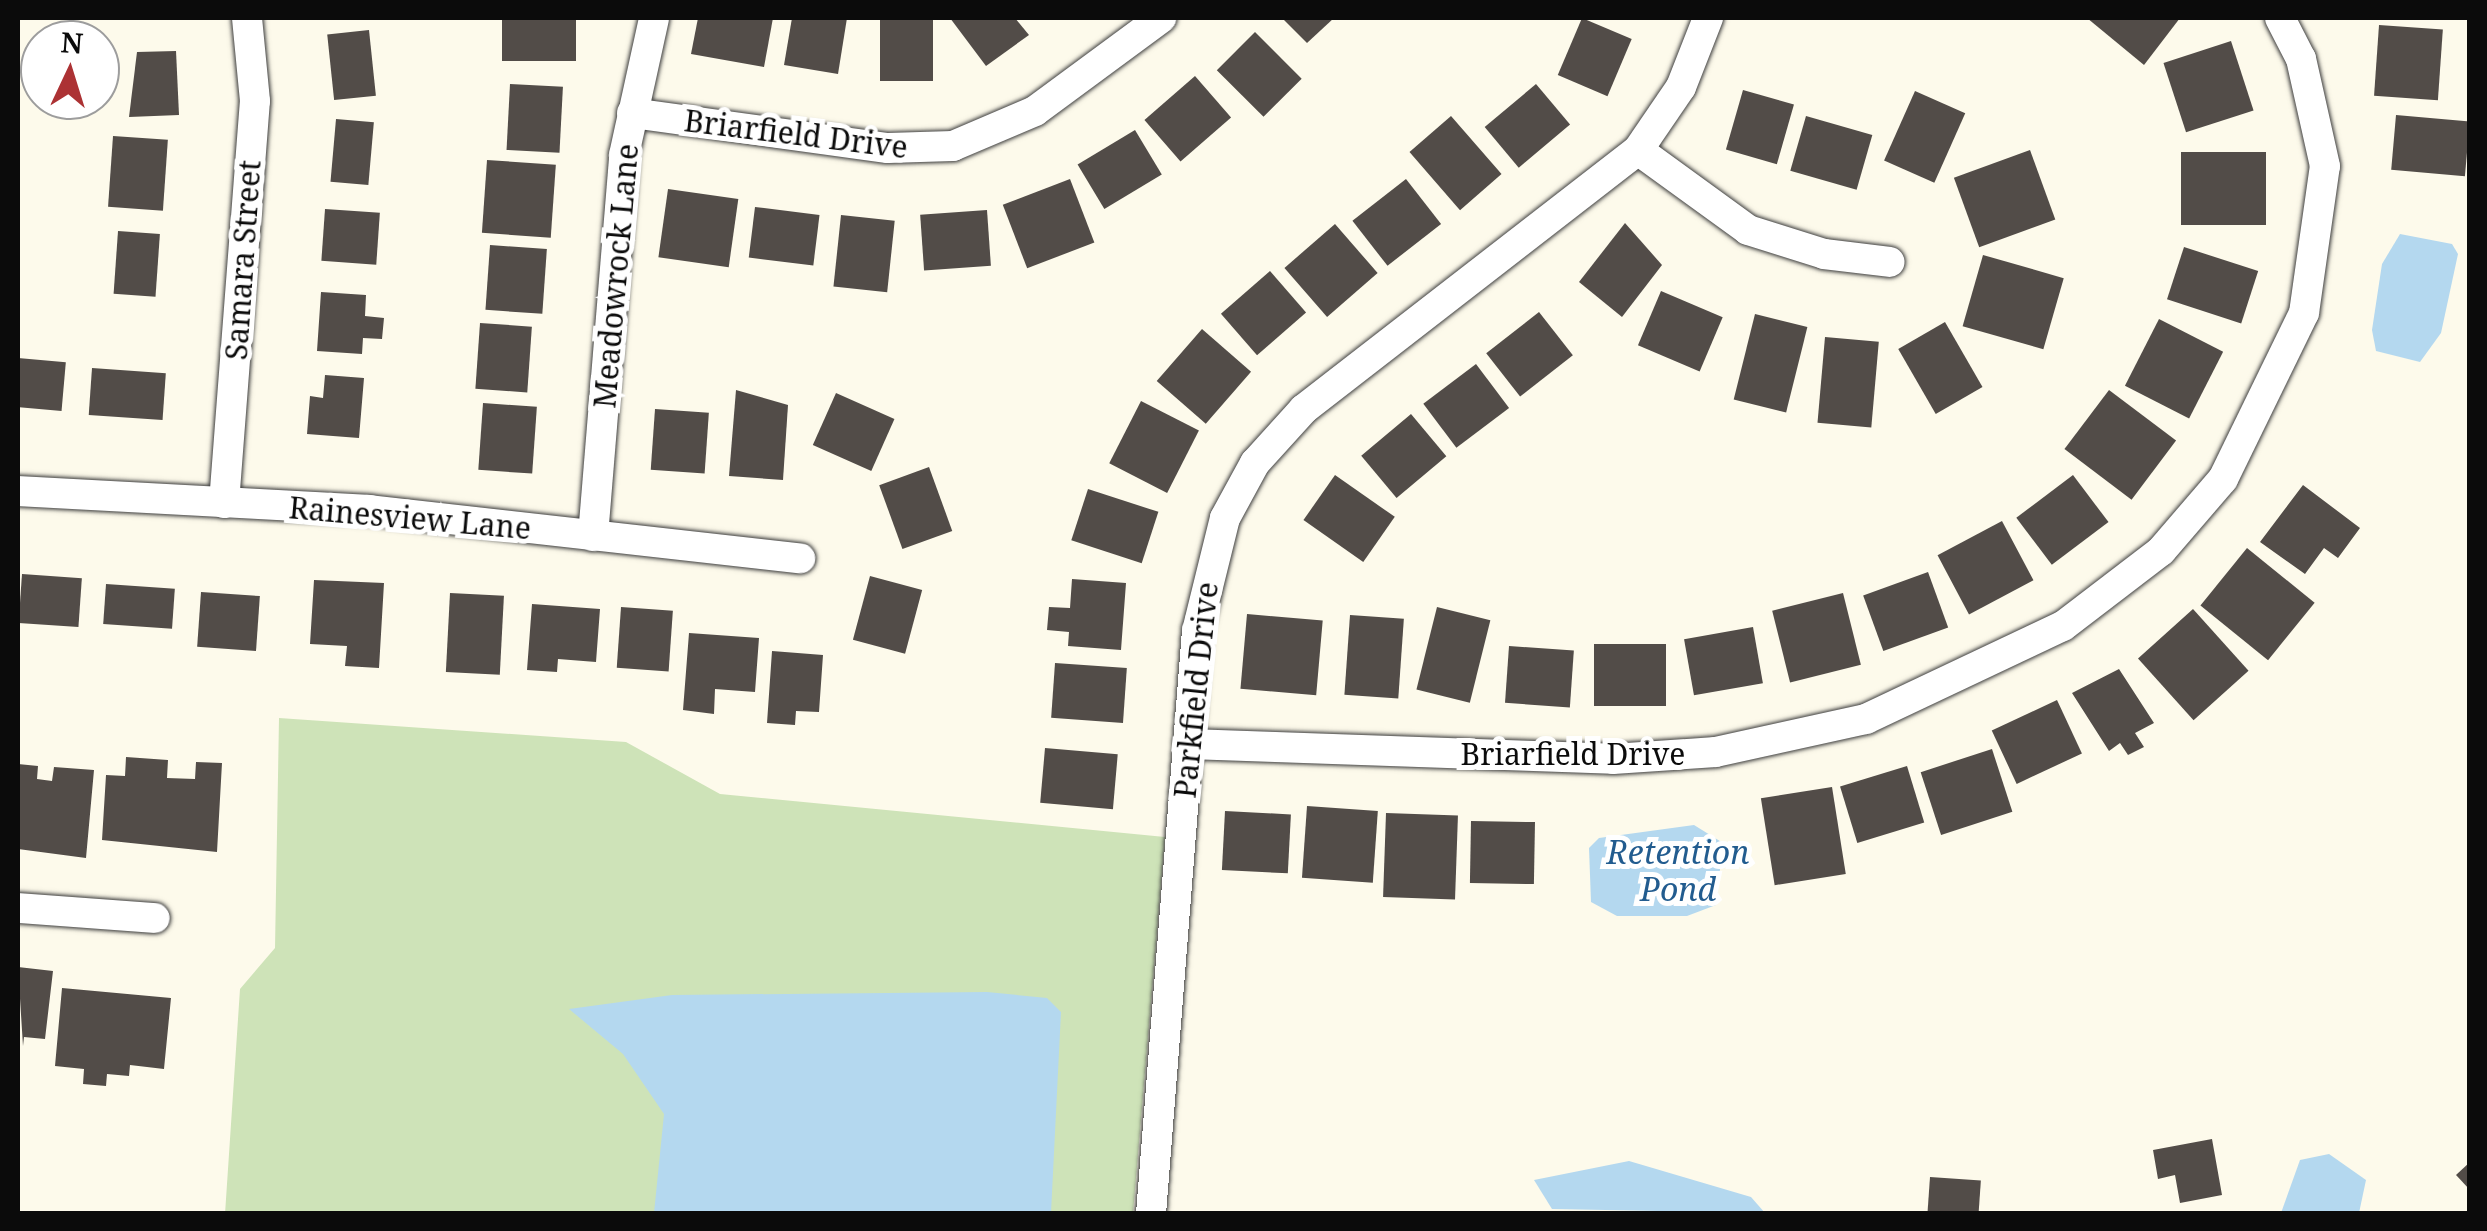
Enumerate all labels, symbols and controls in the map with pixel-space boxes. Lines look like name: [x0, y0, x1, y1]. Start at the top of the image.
north arrow: [20, 20, 120, 120]
text: N: [60, 22, 84, 62]
street label: Briarfield Drive: [682, 102, 910, 166]
street label: Meadowrock Lane: [587, 142, 645, 410]
street label: Samara Street: [218, 159, 268, 361]
street label: Rainesview Lane: [288, 489, 532, 547]
street label: Parkfield Drive: [1167, 580, 1225, 800]
street label: Briarfield Drive: [1461, 736, 1685, 772]
water label: Retention Pond: [1607, 834, 1749, 909]

